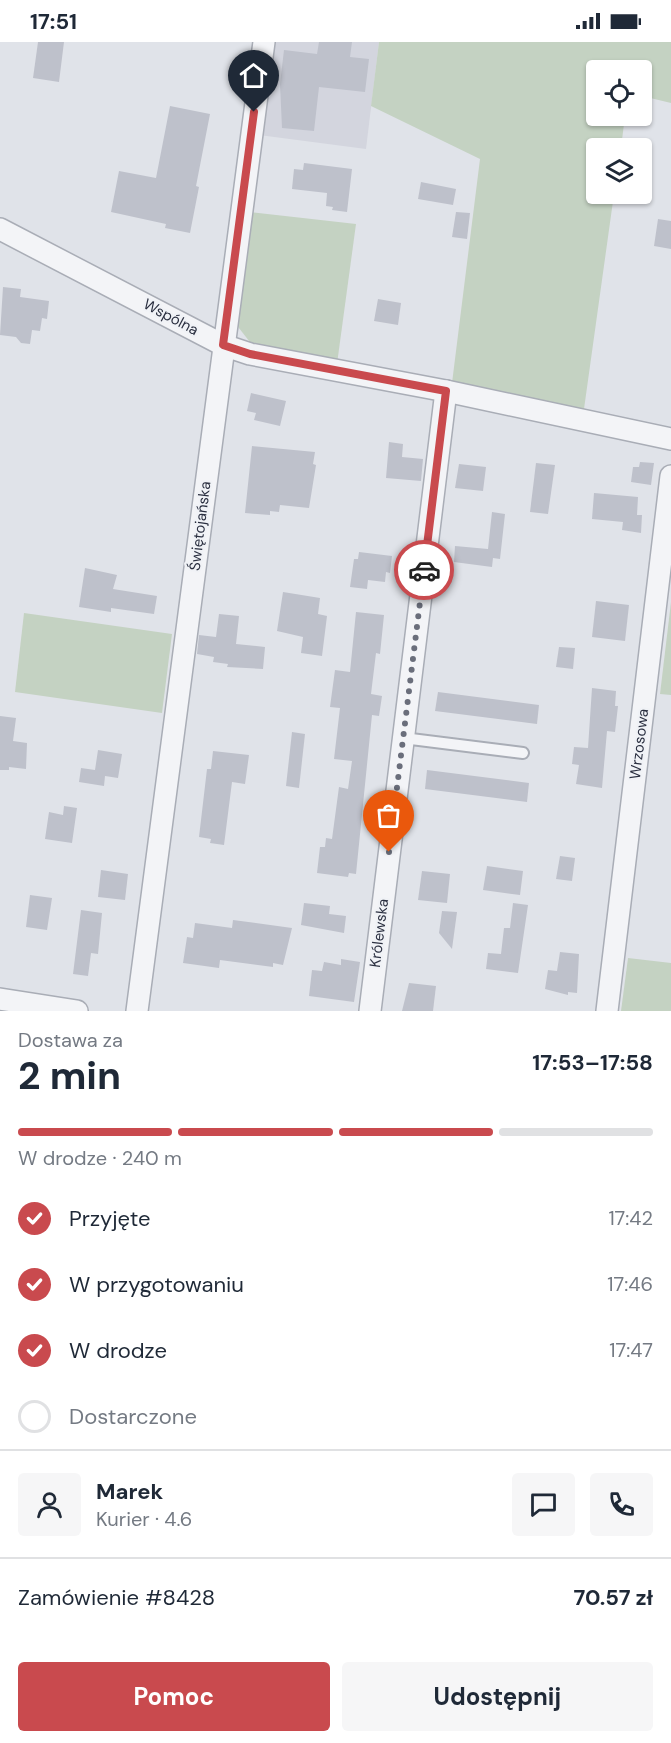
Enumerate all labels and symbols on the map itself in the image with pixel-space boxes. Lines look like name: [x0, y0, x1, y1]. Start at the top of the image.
pin: [228, 50, 279, 112]
street label: Wspólna: [140, 294, 202, 340]
street label: Świętojańska: [185, 480, 215, 572]
courier: [394, 540, 454, 600]
street label: Wrzosowa: [625, 708, 653, 780]
pin: [363, 790, 414, 852]
street label: Królewska: [365, 897, 393, 969]

